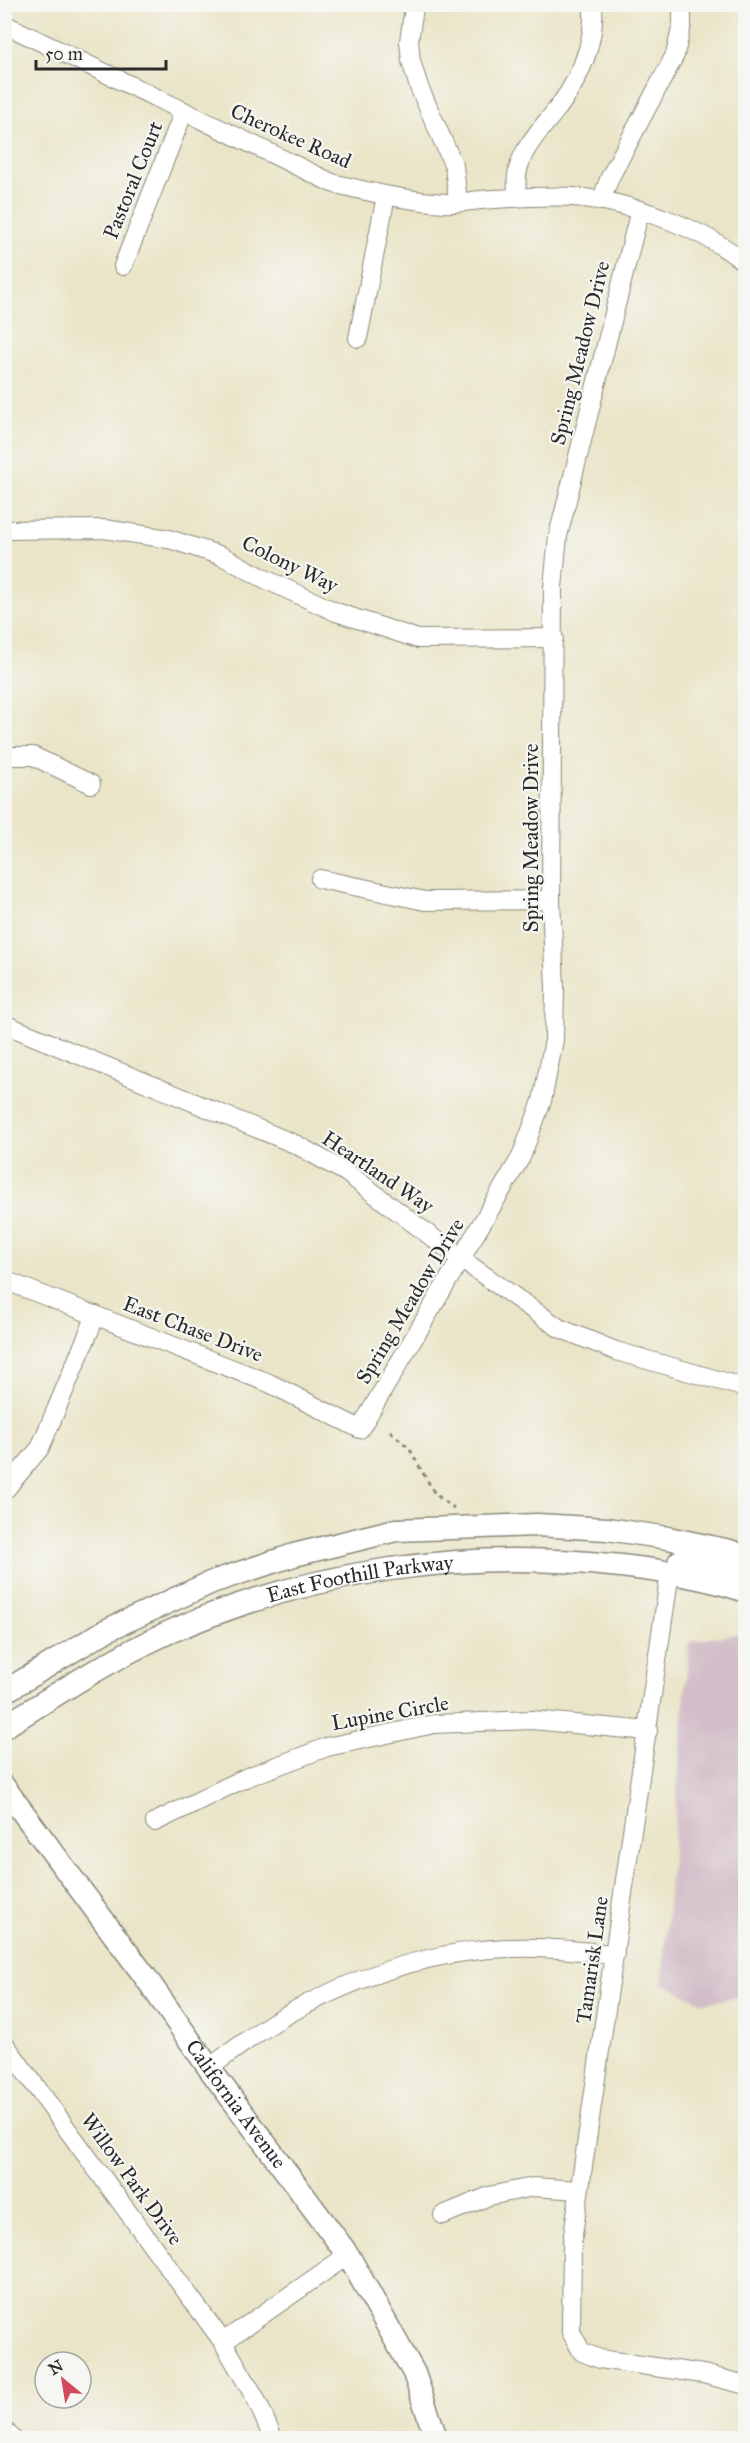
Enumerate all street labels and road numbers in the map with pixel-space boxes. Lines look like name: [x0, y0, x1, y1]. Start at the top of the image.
street label: Cherokee Road: [227, 98, 356, 174]
street label: Pastoral Court: [98, 117, 169, 243]
street label: Spring Meadow Drive: [545, 258, 616, 448]
street label: Colony Way: [238, 530, 343, 599]
street label: Spring Meadow Drive: [518, 743, 544, 932]
street label: Heartland Way: [317, 1125, 440, 1220]
street label: Spring Meadow Drive: [350, 1213, 470, 1389]
street label: East Chase Drive: [119, 1290, 267, 1368]
street label: East Foothill Parkway: [264, 1549, 455, 1608]
street label: Lupine Circle: [329, 1690, 451, 1736]
street label: Tamarisk Lane: [570, 1894, 614, 2025]
street label: California Avenue: [180, 2035, 292, 2174]
street label: Willow Park Drive: [75, 2108, 189, 2250]

